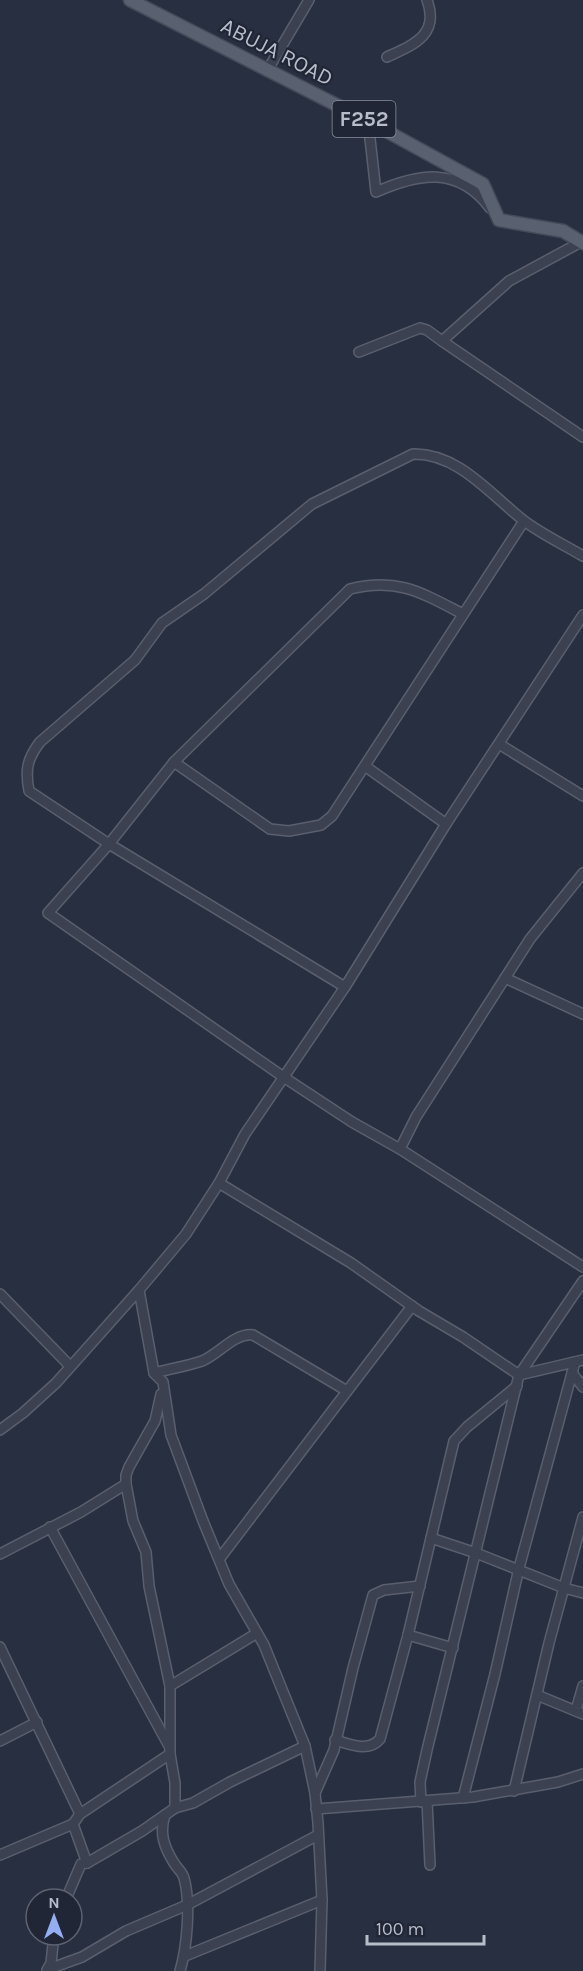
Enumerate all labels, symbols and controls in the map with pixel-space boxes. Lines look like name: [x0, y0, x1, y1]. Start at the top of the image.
street label: ABUJA ROAD: [217, 13, 337, 91]
road number: F252: [332, 101, 395, 137]
north arrow: [24, 1887, 84, 1947]
text: N: [48, 1893, 60, 1912]
scale bar: [367, 1908, 484, 1946]
text: 100 m: [376, 1918, 424, 1940]

